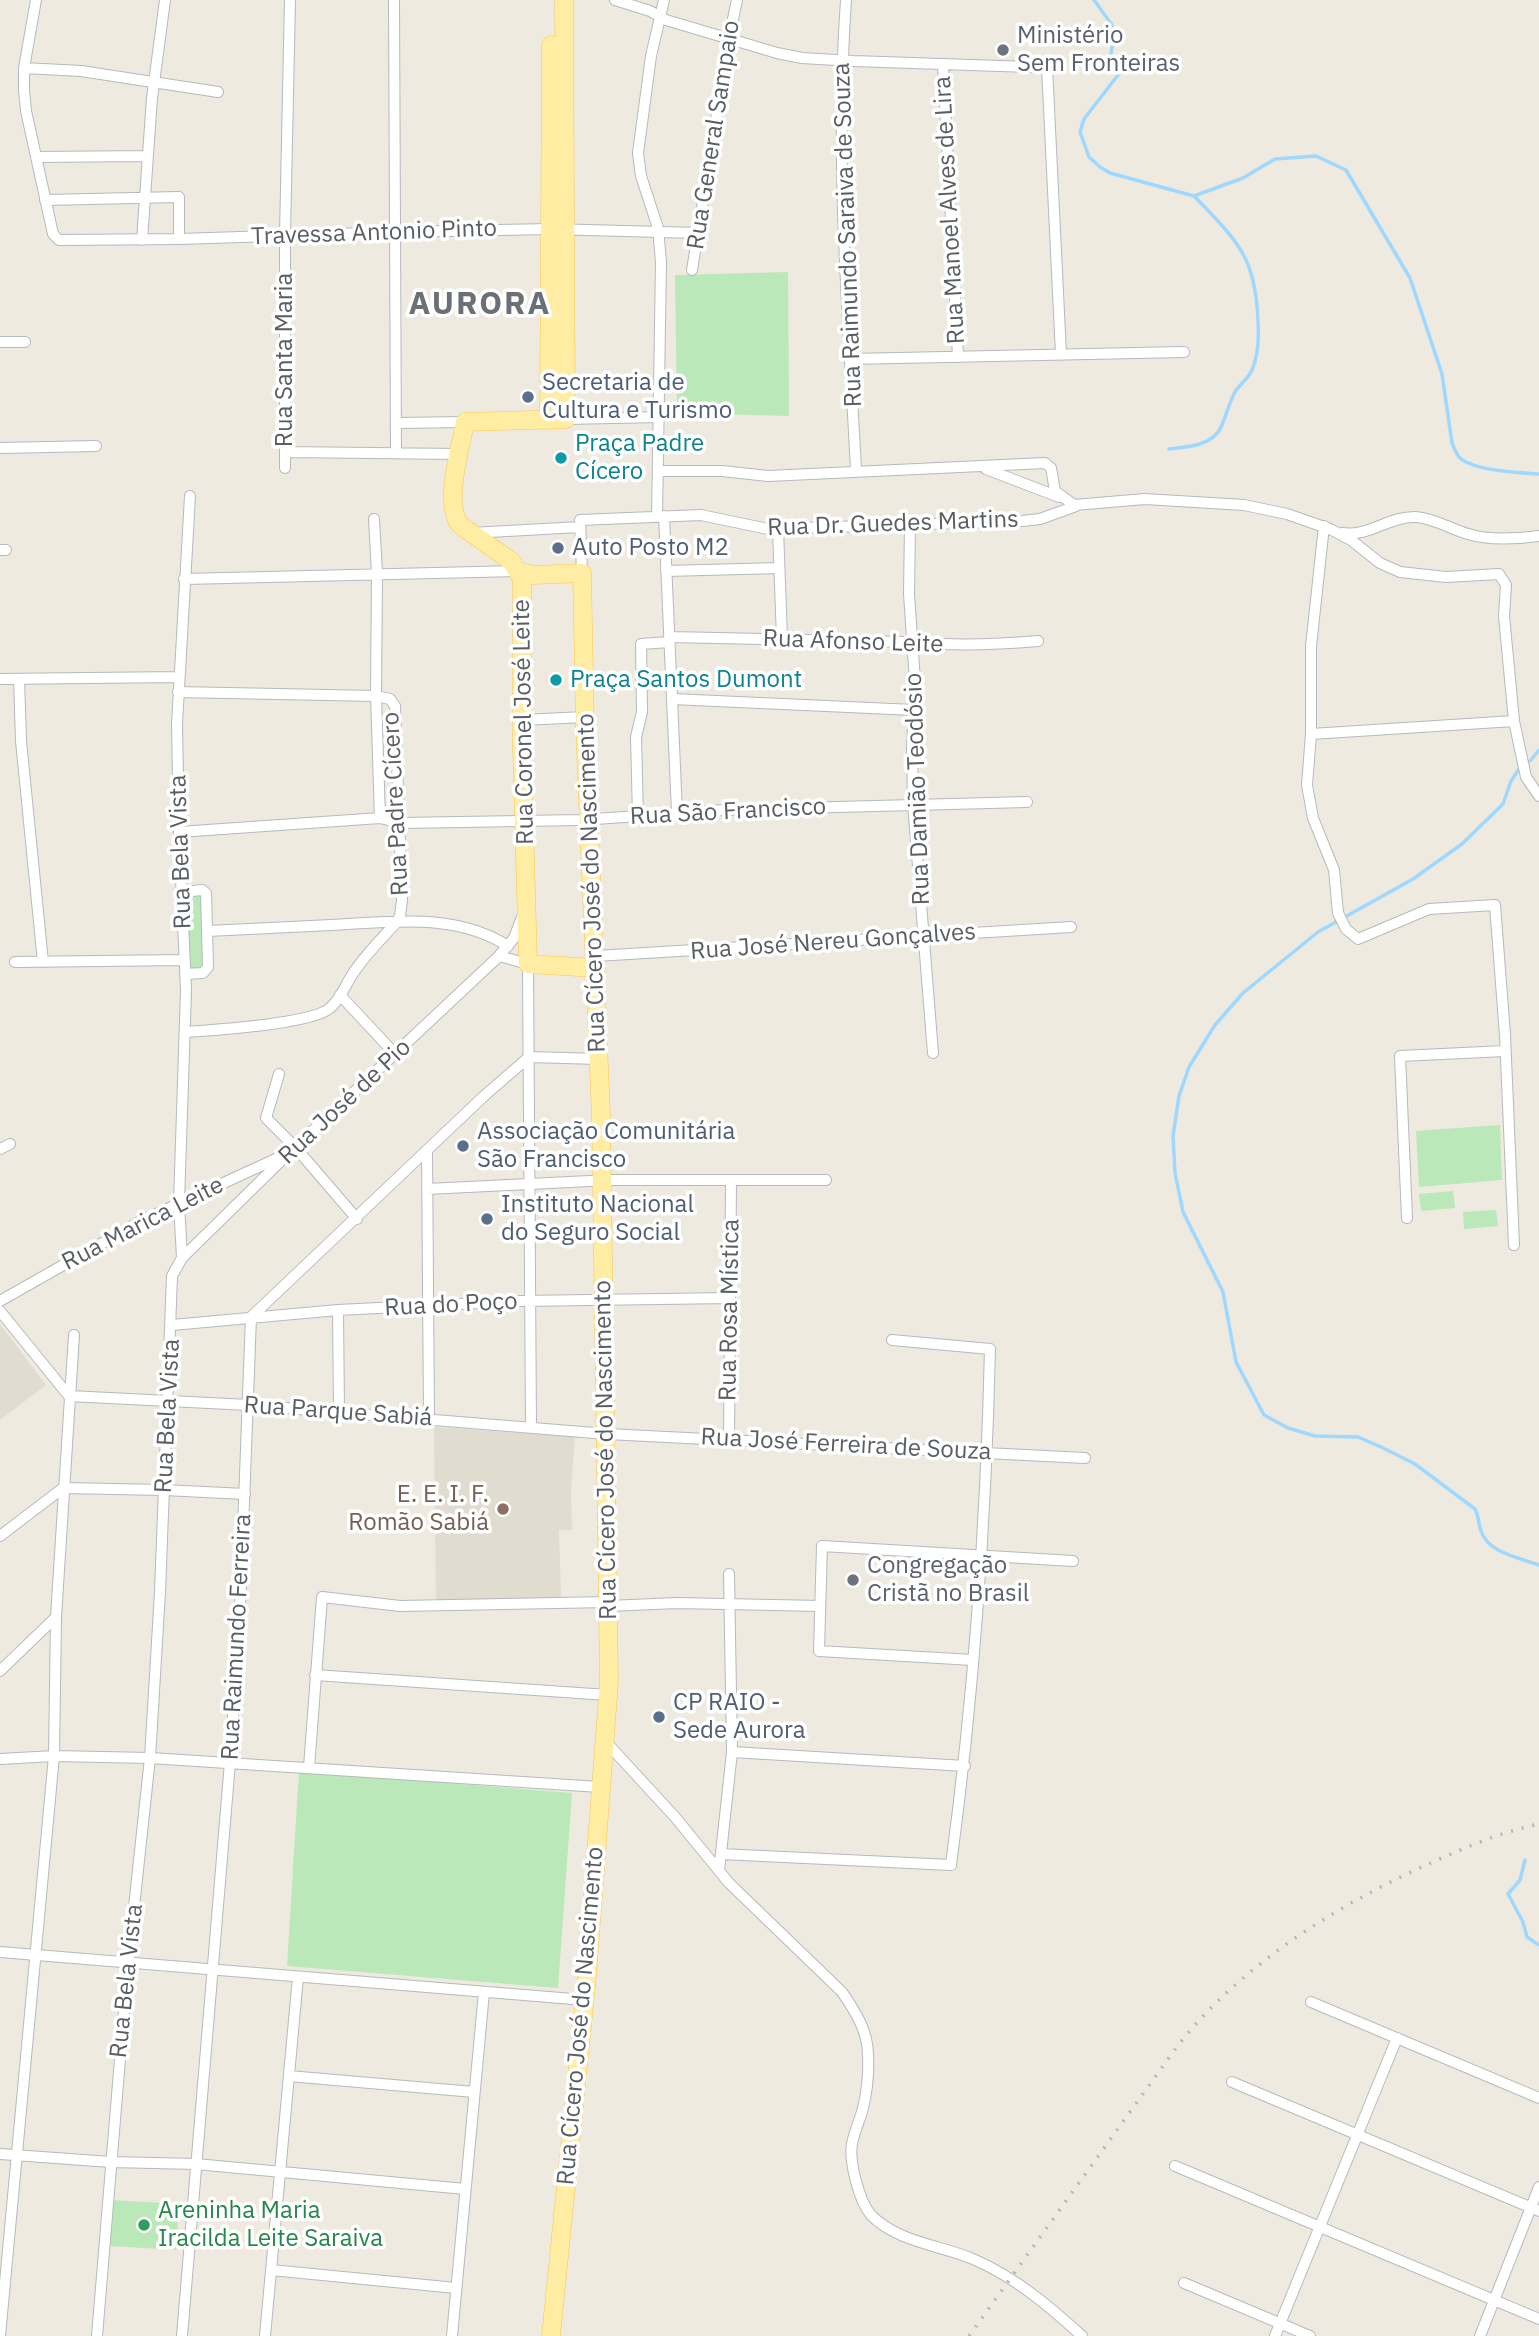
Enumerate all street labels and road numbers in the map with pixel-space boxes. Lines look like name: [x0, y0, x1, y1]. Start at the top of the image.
street label: Rua General Sampaio: [682, 18, 746, 252]
street label: Rua Raimundo Saraiva de Souza: [828, 62, 868, 408]
street label: Rua Manoel Alves de Lira: [929, 75, 971, 345]
street label: Travessa Antonio Pinto: [251, 214, 497, 252]
street label: Rua Santa Maria: [271, 273, 299, 447]
street label: Rua Dr. Guedes Martins: [767, 505, 1019, 543]
street label: Rua Coronel José Leite: [507, 599, 541, 845]
street label: Rua Afonso Leite: [762, 624, 944, 660]
street label: Rua Damião Teodósio: [900, 672, 936, 906]
street label: Rua Padre Cícero: [377, 711, 415, 897]
street label: Rua Cícero José do Nascimento: [572, 713, 612, 1053]
street label: Rua Bela Vista: [164, 774, 198, 930]
street label: Rua São Francisco: [629, 792, 827, 832]
street label: Rua José Nereu Gonçalves: [689, 918, 977, 966]
street label: Rua José de Pio: [273, 1033, 417, 1171]
street label: Rua Marica Leite: [57, 1171, 229, 1277]
street label: Rua Rosa Mística: [714, 1219, 746, 1401]
street label: Rua Cícero José do Nascimento: [589, 1280, 623, 1620]
street label: Rua do Poço: [384, 1287, 518, 1323]
street label: Rua Bela Vista: [150, 1338, 186, 1494]
street label: Rua Parque Sabiá: [243, 1391, 433, 1433]
street label: Rua José Ferreira de Souza: [700, 1423, 992, 1467]
street label: Rua Raimundo Ferreira: [216, 1513, 258, 1761]
street label: Rua Cícero José do Nascimento: [552, 1846, 610, 2186]
street label: Rua Bela Vista: [105, 1903, 149, 2059]

